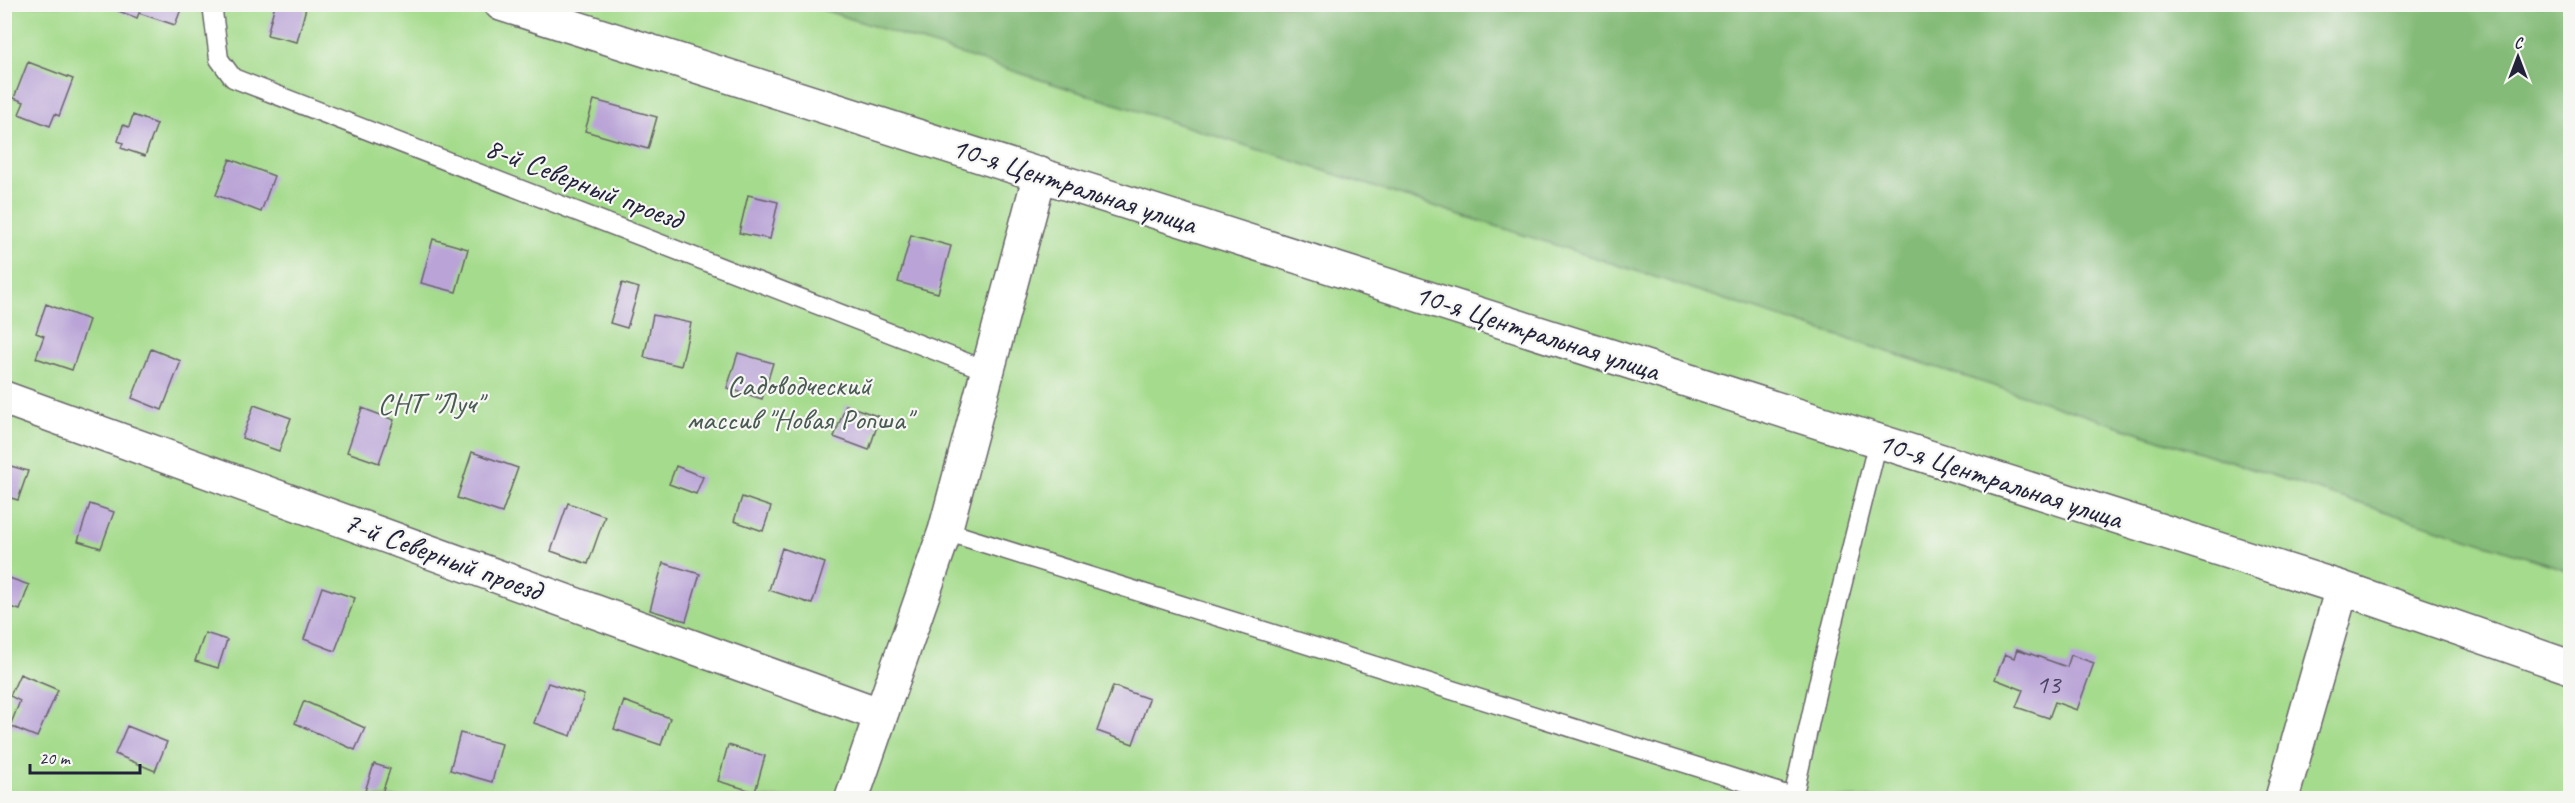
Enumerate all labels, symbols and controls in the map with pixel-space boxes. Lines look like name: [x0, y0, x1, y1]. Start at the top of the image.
north arrow: [2488, 27, 2548, 87]
text: С: [2514, 33, 2524, 53]
street label: 8-й Северный проезд: [480, 128, 690, 239]
street label: 10-я Центральная улица: [947, 128, 1203, 243]
street label: 10-я Центральная улица: [1410, 275, 1666, 390]
park label: Садоводческий массив "Новая Ропша": [686, 366, 917, 438]
park label: СНТ "Луч": [378, 384, 488, 422]
street label: 10-я Центральная улица: [1873, 423, 2129, 538]
street label: 7-й Северный проезд: [339, 503, 549, 610]
house number: 13: [2036, 667, 2062, 701]
scale bar: [30, 737, 140, 775]
text: 20 m: [39, 747, 72, 769]

